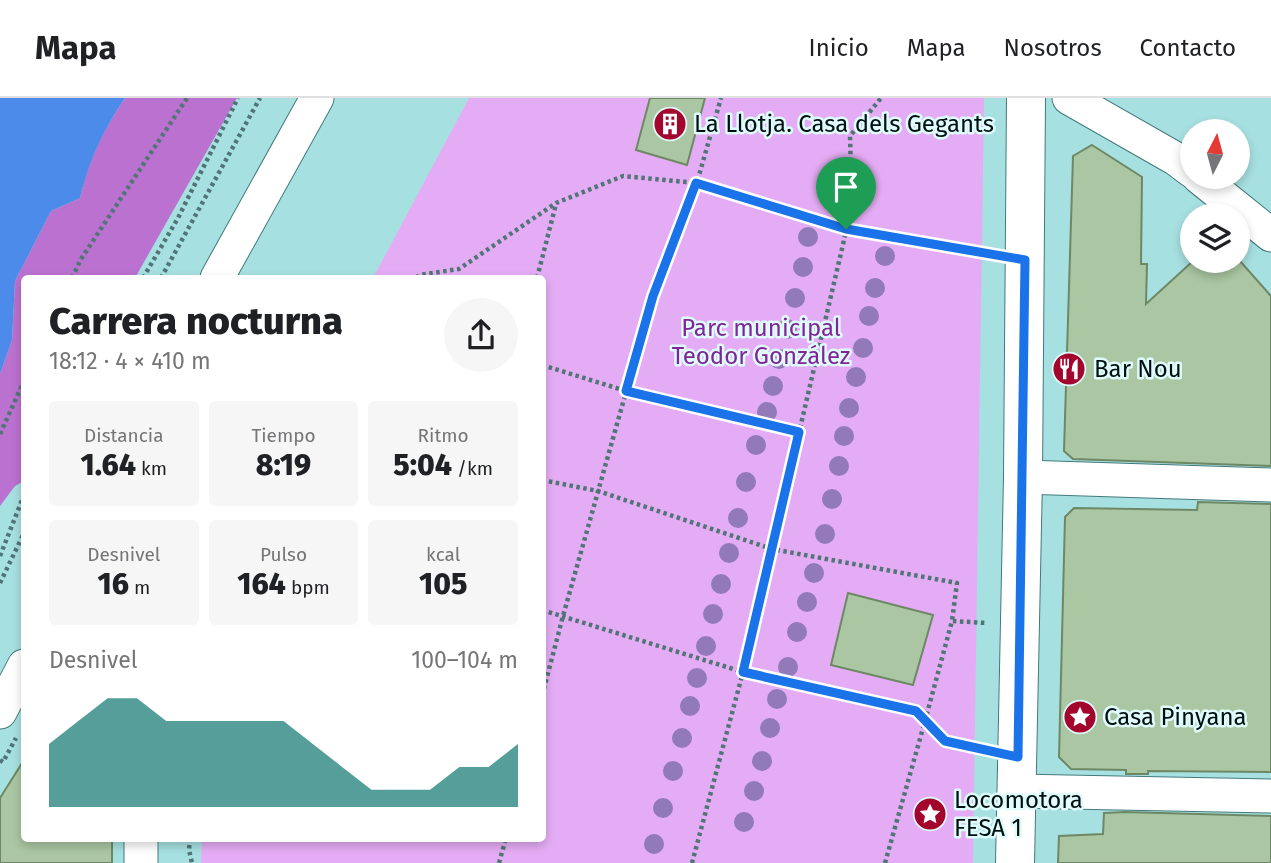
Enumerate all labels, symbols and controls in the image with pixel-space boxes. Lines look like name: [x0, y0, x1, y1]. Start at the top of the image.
text: Mapa: [35, 28, 116, 68]
text: Inicio: [809, 34, 869, 62]
text: Mapa: [907, 34, 966, 62]
text: Nosotros: [1004, 34, 1102, 62]
text: Contacto: [1140, 34, 1236, 62]
building icon: La Llotja. Casa dels Gegants: [651, 105, 689, 143]
place label: La Llotja. Casa dels Gegants: [694, 110, 994, 138]
north arrow: [1180, 119, 1250, 189]
map controls: [1180, 119, 1250, 273]
pin: [816, 157, 876, 229]
icon: arrive: [827, 168, 865, 206]
button: layers: [1180, 203, 1250, 273]
text: Carrera nocturna: [49, 298, 343, 344]
button: share: [444, 298, 518, 372]
park label: Parc municipal Teodor González: [672, 314, 850, 370]
text: 18:12 · 4 × 410 m: [49, 347, 211, 375]
restaurant icon: Bar Nou: [1050, 350, 1088, 388]
place label: Bar Nou: [1094, 355, 1182, 383]
text: Distancia: [84, 424, 164, 447]
text: Tiempo: [251, 424, 316, 447]
text: Ritmo: [418, 424, 469, 447]
text: 1.64: [81, 447, 136, 483]
text: 8:19: [256, 447, 311, 483]
text: 5:04: [393, 447, 452, 483]
text: km: [136, 457, 167, 480]
text: /km: [452, 457, 493, 480]
text: Desnivel: [87, 543, 160, 566]
text: Pulso: [260, 543, 307, 566]
text: kcal: [426, 543, 460, 566]
text: 16: [97, 566, 129, 602]
text: 164: [237, 566, 286, 602]
text: 105: [419, 566, 467, 602]
text: m: [129, 576, 150, 599]
text: bpm: [286, 576, 330, 599]
text: Desnivel: [49, 646, 138, 674]
text: 100–104 m: [411, 646, 518, 674]
place icon: Casa Pinyana: [1061, 698, 1099, 736]
place label: Casa Pinyana: [1104, 703, 1247, 731]
place label: Locomotora FESA 1: [954, 786, 1083, 842]
place icon: Locomotora FESA 1: [911, 795, 949, 833]

